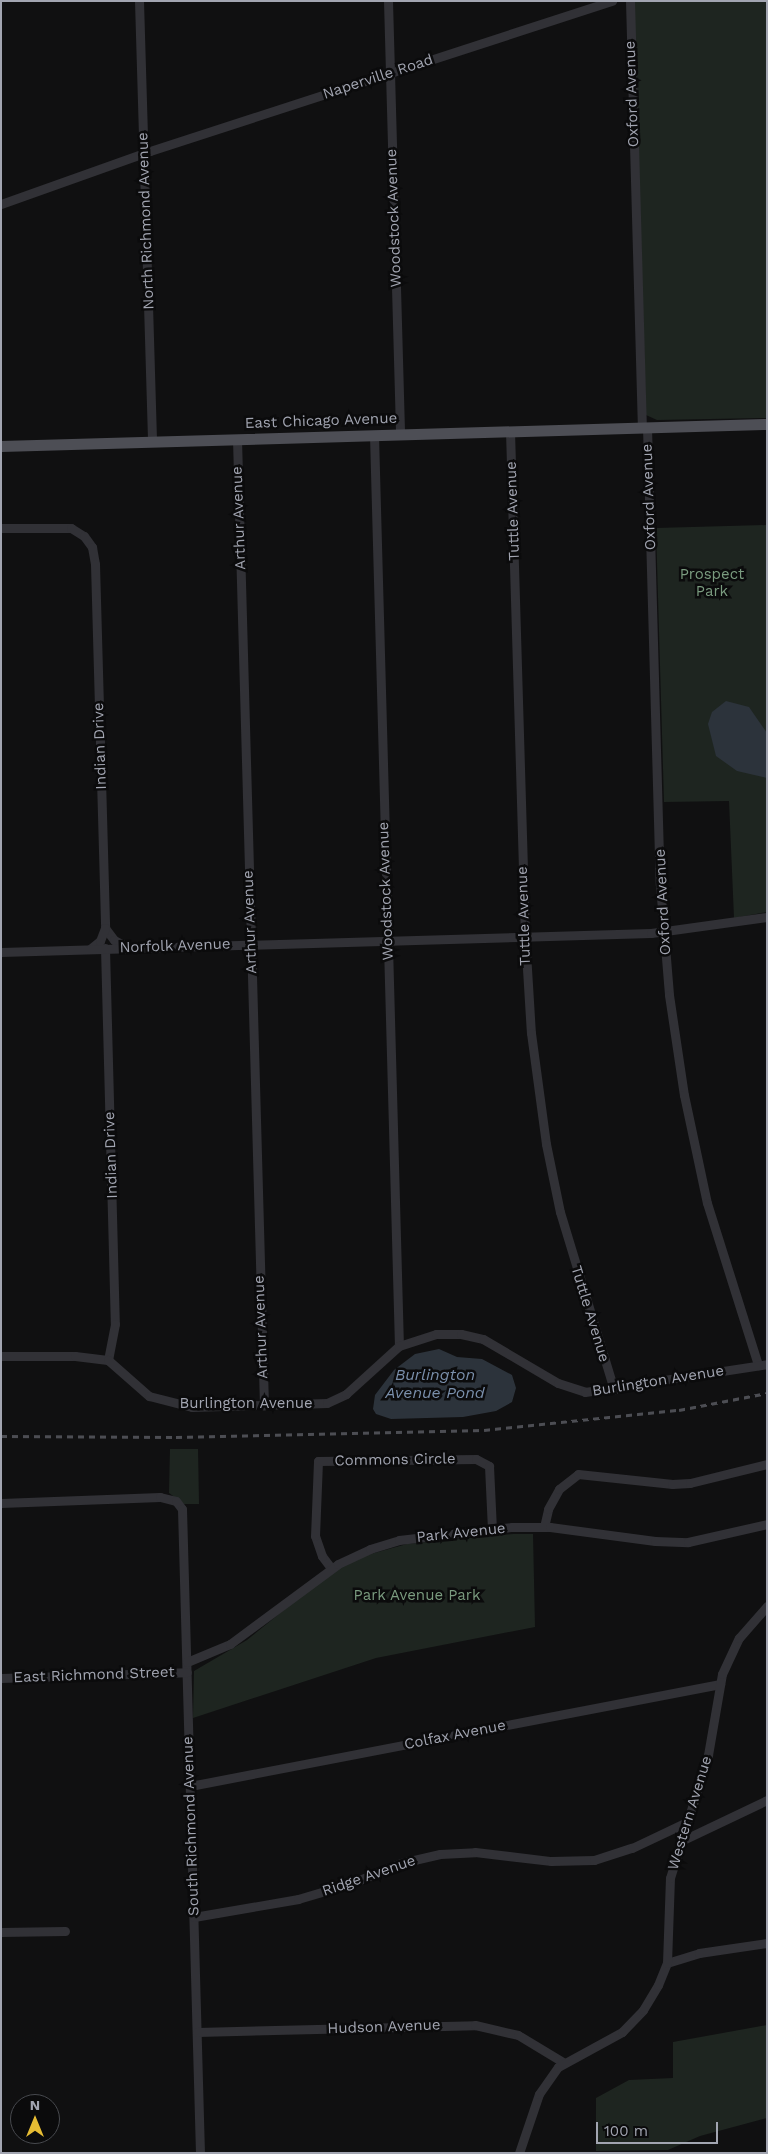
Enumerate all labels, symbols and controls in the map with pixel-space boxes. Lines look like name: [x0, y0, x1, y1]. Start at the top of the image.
street label: Oxford Avenue: [621, 40, 643, 148]
street label: Naperville Road: [321, 51, 435, 103]
street label: North Richmond Avenue: [134, 132, 158, 310]
street label: Woodstock Avenue: [383, 148, 405, 288]
street label: East Chicago Avenue: [244, 409, 398, 433]
street label: Oxford Avenue: [638, 443, 660, 551]
street label: Tuttle Avenue: [502, 461, 524, 561]
street label: Arthur Avenue: [228, 465, 250, 571]
park label: Prospect Park: [680, 565, 744, 600]
street label: Indian Drive: [89, 702, 111, 790]
street label: Woodstock Avenue: [375, 821, 397, 961]
street label: Oxford Avenue: [651, 848, 675, 956]
street label: Tuttle Avenue: [513, 866, 535, 966]
street label: Arthur Avenue: [239, 869, 261, 975]
street label: Norfolk Avenue: [119, 935, 231, 957]
street label: Indian Drive: [100, 1111, 122, 1199]
street label: Tuttle Avenue: [567, 1263, 613, 1365]
street label: Arthur Avenue: [250, 1274, 272, 1380]
street label: Burlington Avenue: [591, 1362, 725, 1400]
water label: Burlington Avenue Pond: [385, 1365, 485, 1403]
street label: Burlington Avenue: [179, 1395, 313, 1413]
street label: Commons Circle: [334, 1450, 456, 1470]
street label: Park Avenue: [415, 1519, 507, 1547]
park label: Park Avenue Park: [353, 1587, 481, 1605]
street label: East Richmond Street: [13, 1663, 175, 1687]
street label: Colfax Avenue: [402, 1716, 508, 1754]
street label: South Richmond Avenue: [179, 1736, 203, 1916]
street label: Western Avenue: [664, 1753, 716, 1873]
street label: Ridge Avenue: [320, 1852, 418, 1900]
street label: Hudson Avenue: [327, 2016, 441, 2038]
north arrow: [10, 2094, 60, 2144]
text: N: [30, 2097, 40, 2113]
scale bar: [598, 2112, 720, 2144]
text: 100 m: [604, 2122, 648, 2140]

